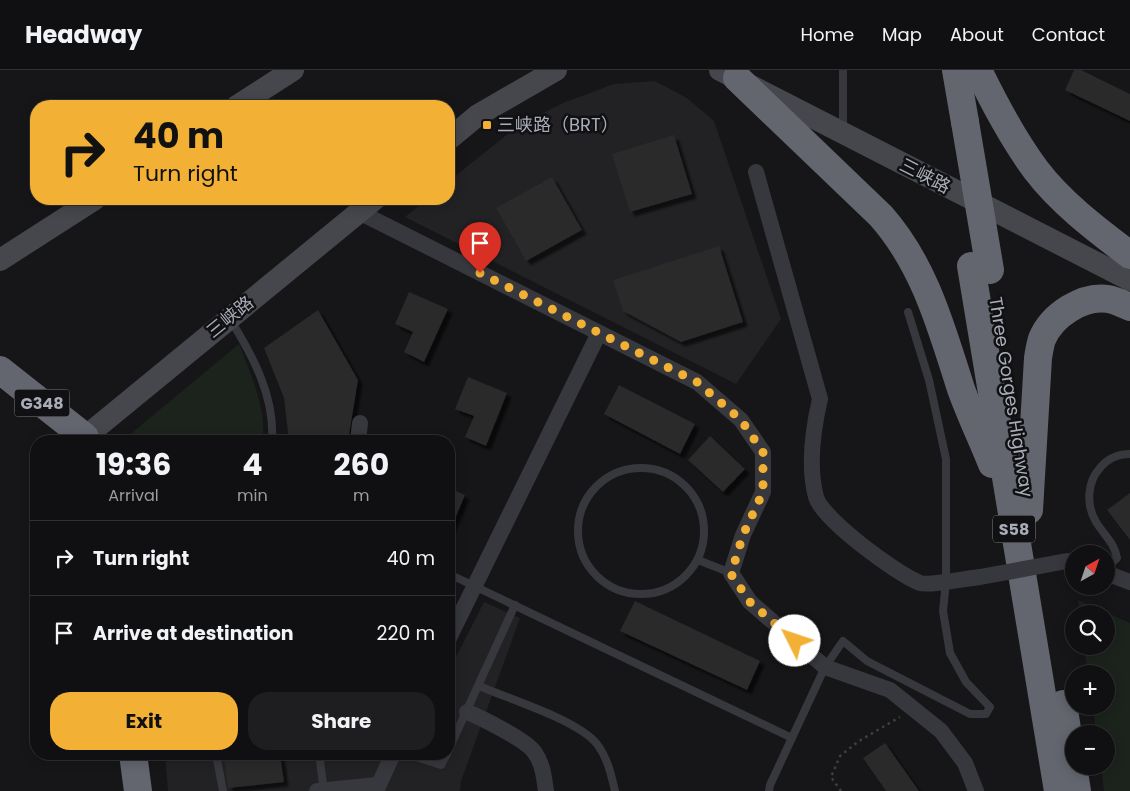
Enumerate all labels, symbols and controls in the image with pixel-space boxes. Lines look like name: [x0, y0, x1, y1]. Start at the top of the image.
text: Headway: [25, 18, 142, 51]
text: Home: [800, 22, 854, 47]
text: Map: [882, 22, 922, 47]
text: About: [950, 22, 1004, 47]
text: Contact: [1032, 22, 1105, 47]
text: 40 m: [133, 111, 224, 160]
place label: 三峡路（BRT）: [497, 112, 619, 137]
marker: 三峡路（BRT）: [481, 119, 493, 131]
icon: right: [50, 120, 115, 185]
street label: 三峡路: [895, 152, 955, 199]
text: Turn right: [133, 158, 238, 189]
pin: [459, 222, 501, 273]
icon: arrive: [466, 229, 494, 257]
street label: 三峡路: [201, 290, 259, 343]
street label: Three Gorges Highway: [983, 295, 1040, 499]
road number: G348: [15, 389, 70, 416]
text: 19:36: [96, 443, 171, 486]
text: 4: [242, 443, 263, 486]
text: 260: [333, 443, 389, 486]
text: Arrival: [108, 484, 159, 507]
text: min: [237, 484, 268, 507]
text: m: [353, 484, 370, 507]
road number: S58: [993, 516, 1035, 542]
icon: right: [50, 544, 78, 572]
text: Turn right: [93, 545, 189, 572]
text: 40 m: [386, 545, 435, 572]
north arrow: [1065, 545, 1115, 595]
map controls: [1065, 545, 1115, 775]
button: search: [1065, 605, 1115, 655]
position arrow: [768, 614, 820, 666]
icon: arrive: [50, 619, 78, 647]
text: Arrive at destination: [93, 620, 294, 647]
text: 220 m: [377, 620, 435, 647]
button: +: [1065, 665, 1115, 715]
button: Exit: [50, 692, 238, 750]
button: Share: [248, 692, 435, 750]
button: −: [1065, 725, 1115, 775]

